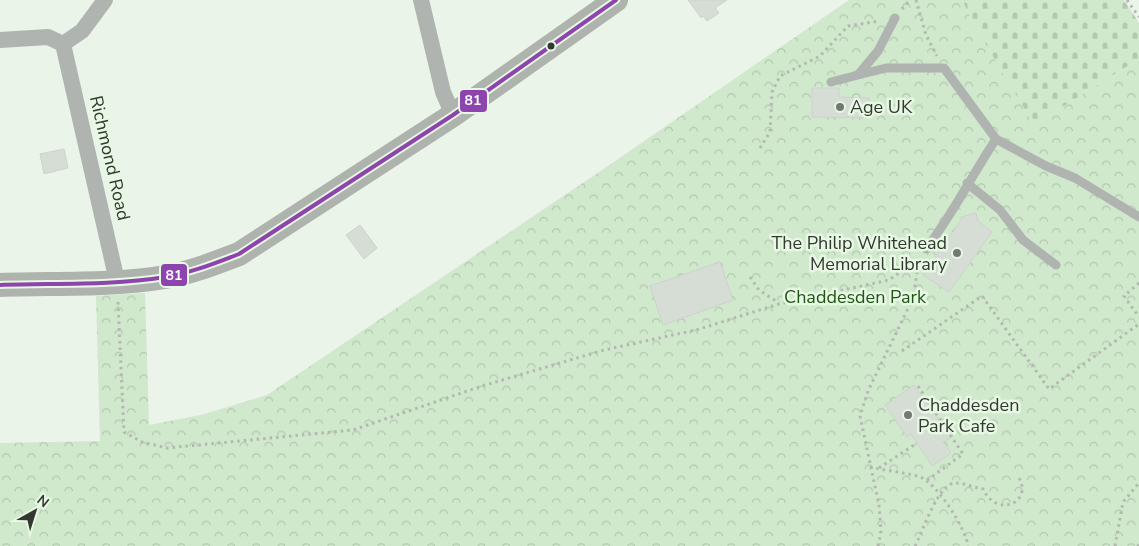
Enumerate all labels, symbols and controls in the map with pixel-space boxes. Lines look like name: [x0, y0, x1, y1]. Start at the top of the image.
unlabelled marker: [546, 41, 556, 51]
line badge: 81: [459, 89, 488, 113]
text: 81: [465, 91, 481, 110]
street label: Richmond Road: [84, 93, 136, 223]
place label: Age UK: [850, 95, 913, 119]
marker: Age UK: [834, 101, 846, 113]
place label: The Philip Whitehead Memorial Library: [771, 231, 948, 276]
marker: The Philip Whitehead Memorial Library: [951, 247, 963, 259]
line badge: 81: [160, 263, 188, 287]
text: 81: [166, 266, 182, 285]
park label: Chaddesden Park: [784, 285, 927, 309]
place label: Chaddesden Park Cafe: [918, 393, 1019, 438]
marker: Chaddesden Park Cafe: [902, 409, 914, 421]
north arrow: [10, 486, 60, 536]
text: N: [33, 491, 53, 512]

